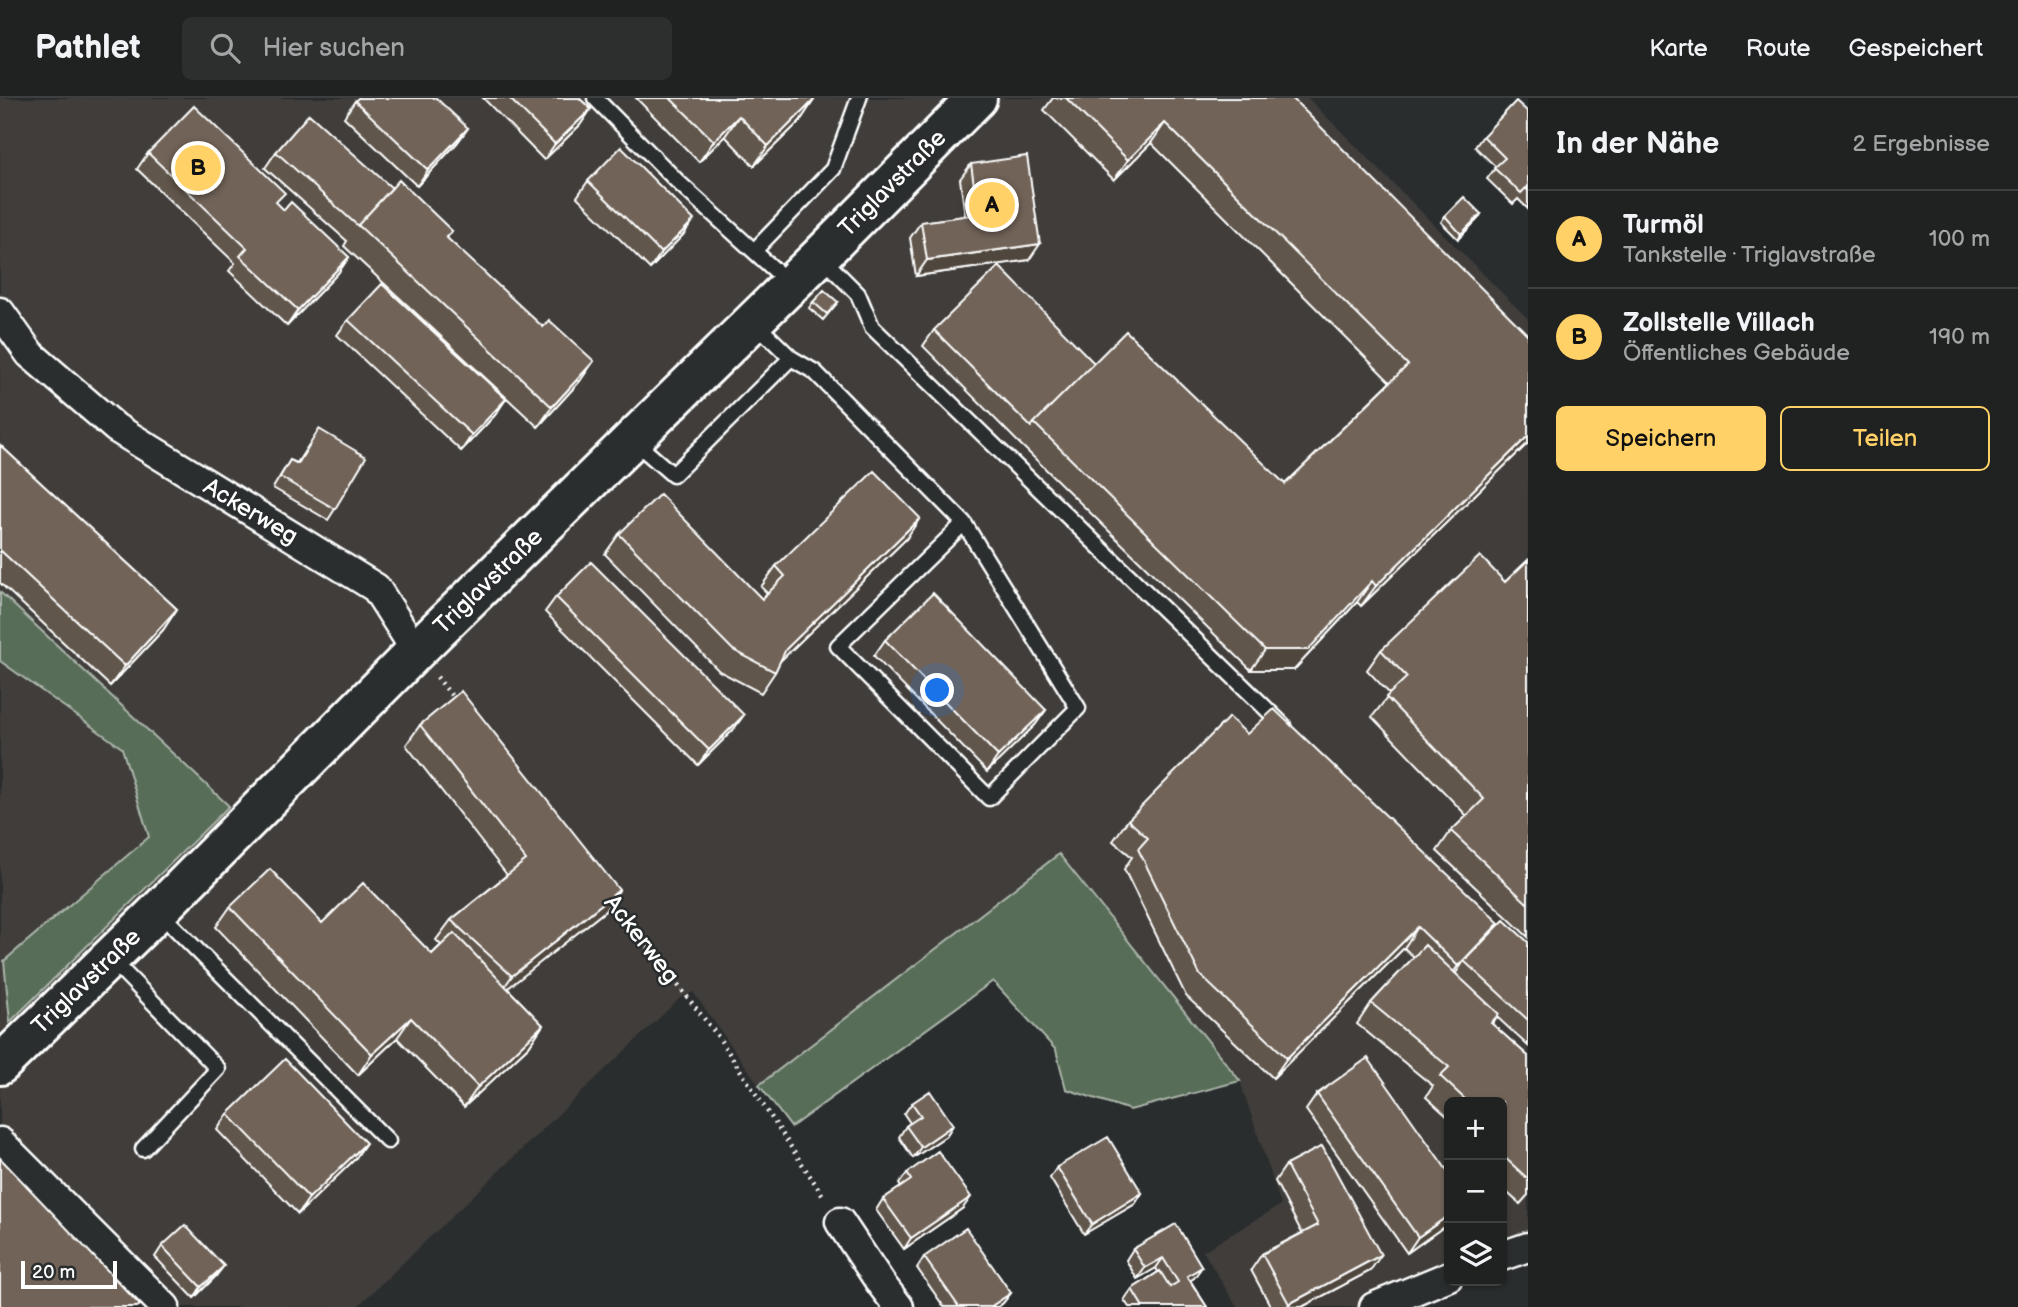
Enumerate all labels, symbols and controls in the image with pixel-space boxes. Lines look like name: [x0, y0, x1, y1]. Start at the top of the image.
search box: [182, 17, 672, 80]
text: Pathlet: [35, 28, 140, 68]
icon: search: [206, 29, 244, 67]
text: Hier suchen: [262, 33, 405, 64]
text: Karte: [1649, 34, 1708, 63]
text: Route: [1746, 34, 1811, 63]
text: Gespeichert: [1849, 34, 1983, 63]
street label: Triglavstraße: [833, 124, 952, 243]
text: In der Nähe: [1556, 126, 1719, 162]
text: 2 Ergebnisse: [1853, 130, 1990, 158]
pin: B: [175, 142, 221, 194]
pin: A: [969, 179, 1015, 231]
text: Turmöl: [1623, 210, 1704, 241]
text: A: [1572, 225, 1586, 253]
text: 100 m: [1929, 225, 1990, 253]
text: Tankstelle · Triglavstraße: [1623, 241, 1876, 269]
text: Zollstelle Villach: [1623, 308, 1815, 339]
text: B: [1571, 323, 1587, 351]
text: 190 m: [1929, 323, 1990, 351]
text: Öffentliches Gebäude: [1623, 339, 1850, 367]
button: Speichern: [1556, 406, 1766, 471]
button: Teilen: [1780, 406, 1990, 471]
street label: Ackerweg: [198, 472, 303, 551]
street label: Triglavstraße: [428, 522, 549, 641]
your location: [920, 673, 954, 707]
street label: Ackerweg: [598, 889, 685, 990]
street label: Triglavstraße: [26, 922, 147, 1041]
map controls: [1444, 1097, 1507, 1286]
button: +: [1444, 1097, 1507, 1160]
button: −: [1444, 1160, 1507, 1223]
button: layers: [1444, 1223, 1507, 1286]
scale bar: [21, 1258, 117, 1290]
text: 20 m: [32, 1261, 75, 1284]

